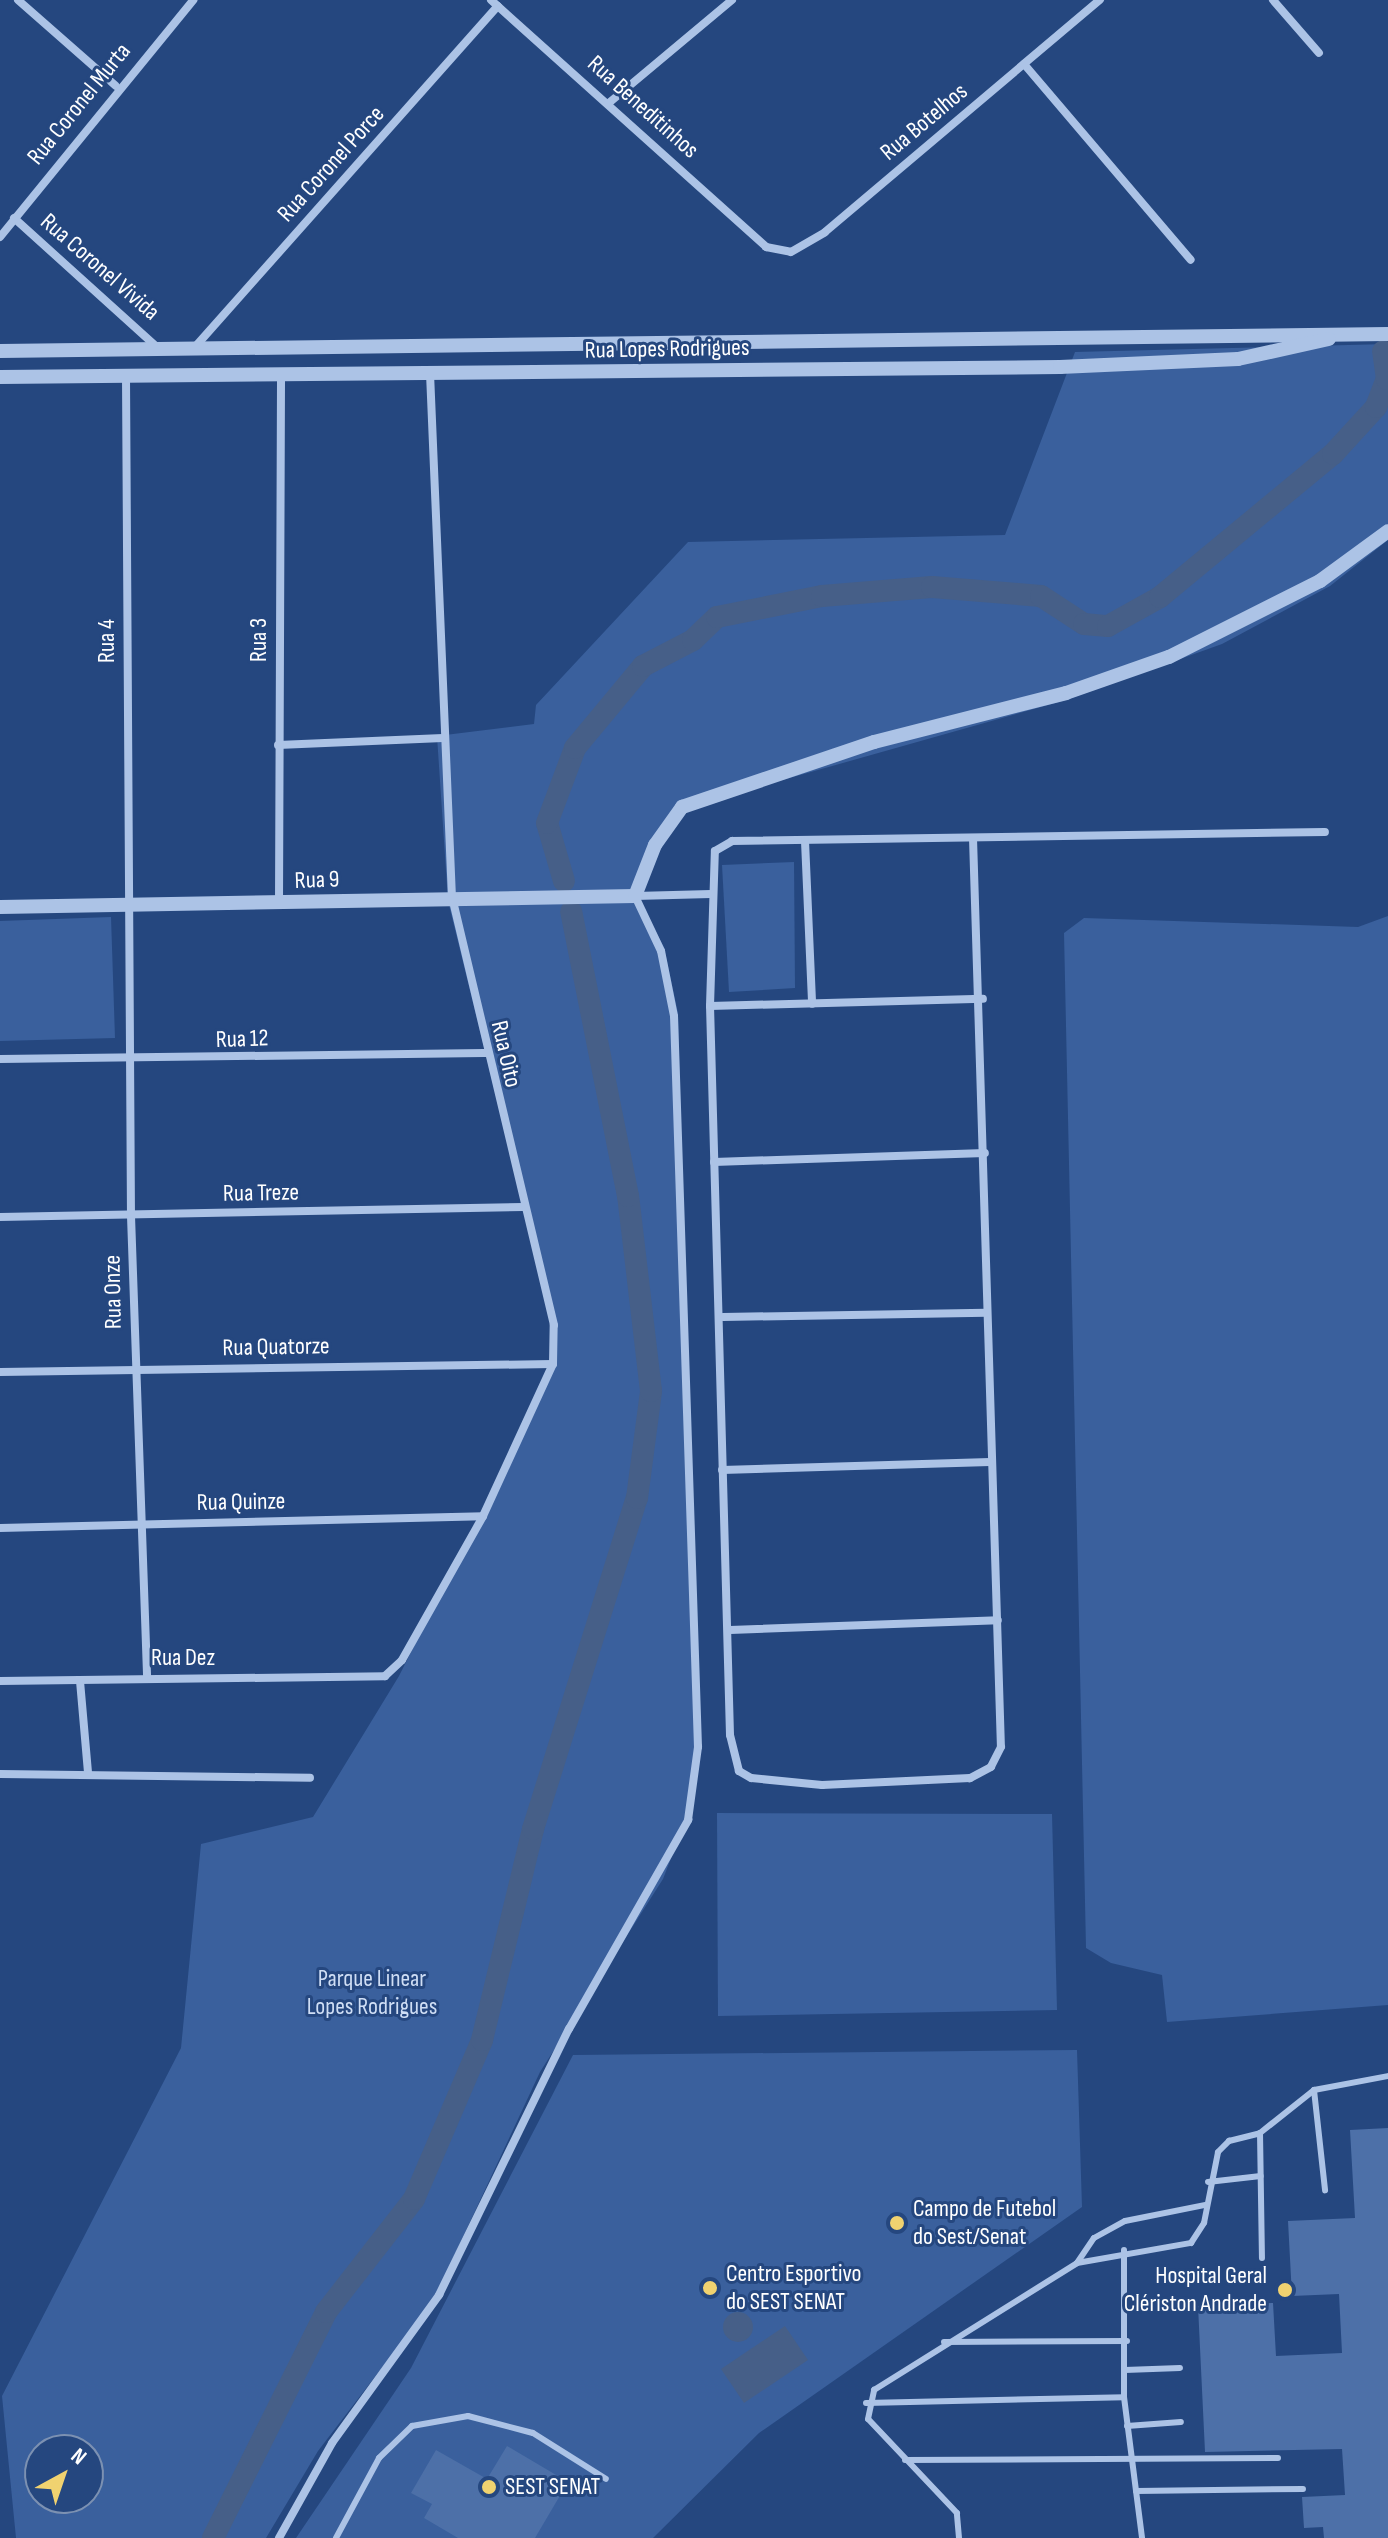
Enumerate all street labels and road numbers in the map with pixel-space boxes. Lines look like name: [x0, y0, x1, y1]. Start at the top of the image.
street label: Rua Coronel Murta: [21, 37, 137, 171]
street label: Rua Beneditinhos: [581, 50, 705, 164]
street label: Rua Botelhos: [875, 77, 973, 167]
street label: Rua Coronel Porce: [271, 100, 391, 228]
street label: Rua Coronel Vivida: [35, 207, 165, 327]
street label: Rua Lopes Rodrigues: [584, 333, 750, 365]
street label: Rua 3: [245, 618, 273, 662]
street label: Rua 4: [93, 619, 121, 663]
street label: Rua 9: [294, 865, 340, 895]
street label: Rua Oito: [484, 1018, 528, 1090]
street label: Rua 12: [215, 1024, 269, 1054]
street label: Rua Treze: [223, 1178, 299, 1208]
street label: Rua Onze: [98, 1255, 128, 1329]
street label: Rua Quatorze: [222, 1332, 330, 1362]
street label: Rua Quinze: [196, 1487, 286, 1517]
street label: Rua Dez: [151, 1644, 215, 1672]

